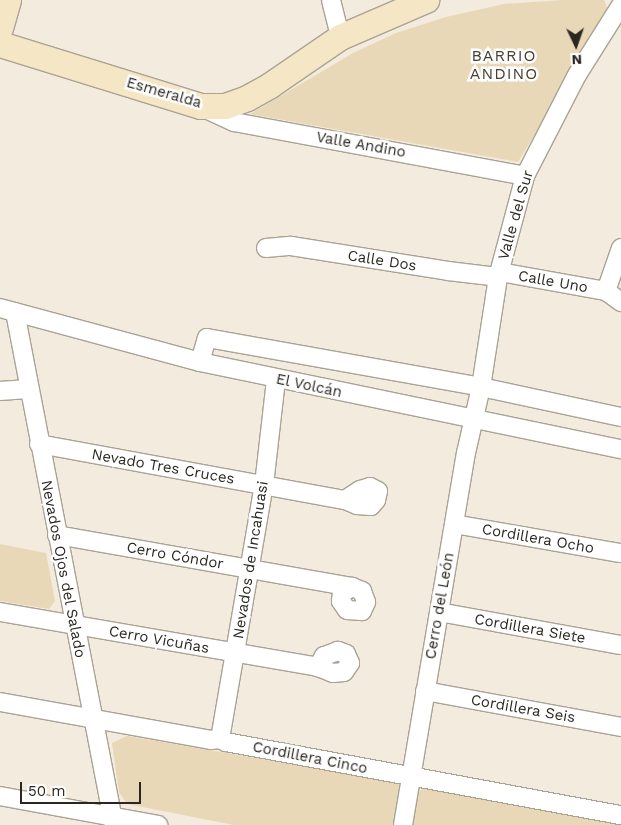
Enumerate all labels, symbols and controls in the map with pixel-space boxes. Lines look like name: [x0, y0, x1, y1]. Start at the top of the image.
north arrow: [551, 20, 601, 70]
district label: BARRIO ANDINO: [469, 46, 539, 84]
text: N: [571, 52, 582, 68]
street label: Esmeralda: [124, 74, 204, 112]
street label: Valle Andino: [315, 128, 407, 162]
street label: Valle del Sur: [495, 168, 537, 262]
street label: Calle Dos: [346, 247, 418, 275]
street label: Calle Uno: [517, 267, 589, 297]
street label: El Volcán: [274, 370, 344, 402]
street label: Nevado Tres Cruces: [90, 446, 236, 488]
street label: Nevados Ojos del Salado: [37, 478, 89, 660]
street label: Nevados de Incahuasi: [230, 480, 272, 640]
street label: Cordillera Ocho: [480, 520, 596, 558]
street label: Cerro Cóndor: [125, 539, 225, 573]
street label: Cerro del León: [422, 551, 458, 661]
street label: Cordillera Siete: [473, 610, 587, 648]
street label: Cerro Vicuñas: [107, 622, 211, 658]
street label: Cordillera Seis: [469, 691, 577, 727]
street label: Cordillera Cinco: [251, 738, 369, 778]
scale bar: [22, 772, 144, 804]
text: 50 m: [28, 782, 65, 800]

